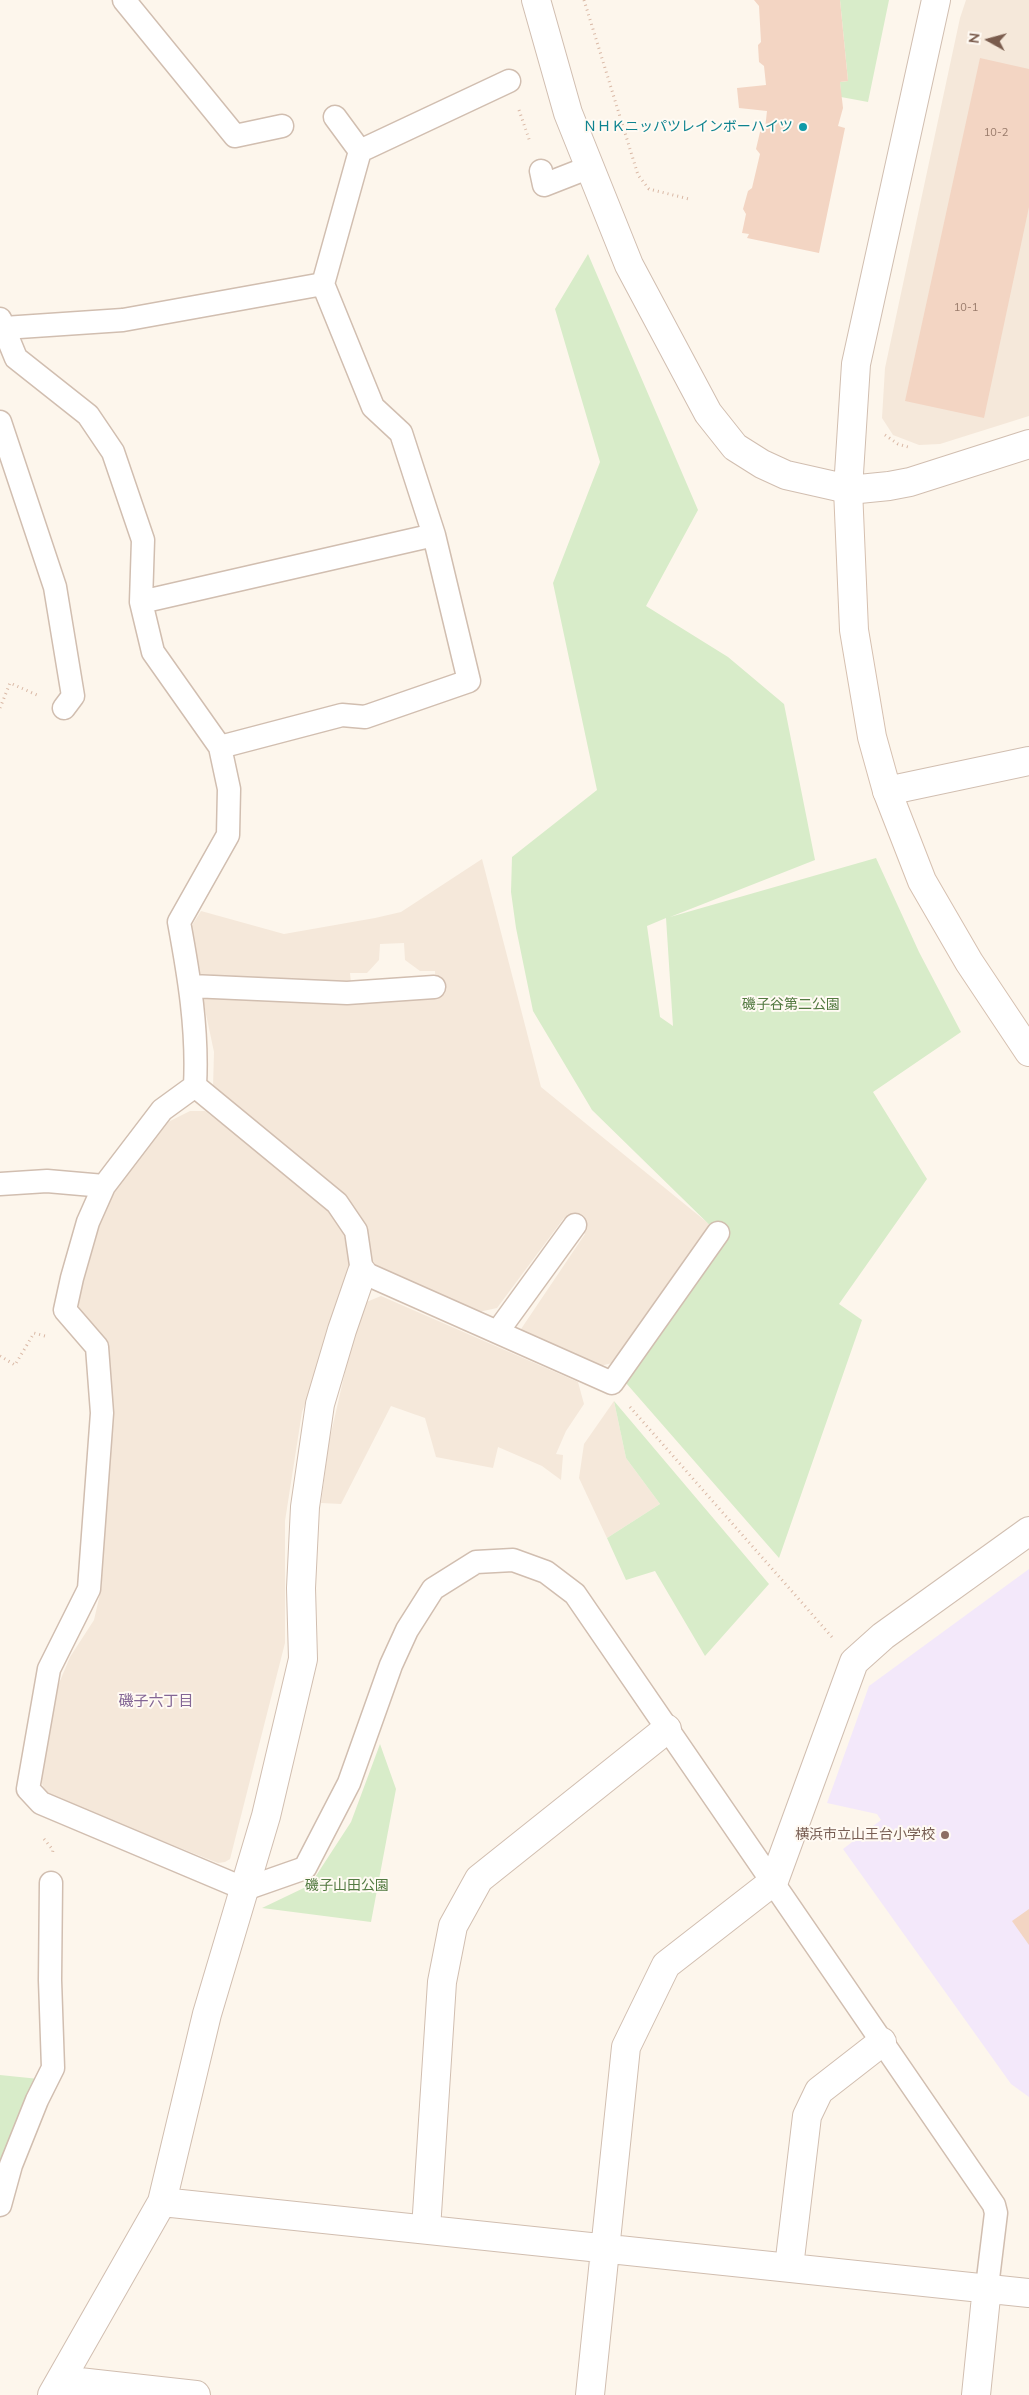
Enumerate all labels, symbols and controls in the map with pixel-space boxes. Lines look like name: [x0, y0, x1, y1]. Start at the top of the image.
north arrow: [964, 15, 1014, 65]
text: N: [965, 32, 984, 45]
place label: ＮＨＫニッパツレインボーハイツ: [583, 119, 793, 135]
marker: ＮＨＫニッパツレインボーハイツ: [797, 121, 809, 133]
house number: 10-2: [984, 126, 1008, 140]
house number: 10-1: [954, 301, 978, 315]
park label: 磯子谷第二公園: [742, 997, 840, 1013]
district label: 磯子六丁目: [119, 1692, 193, 1710]
place label: 横浜市立山王台小学校: [795, 1827, 935, 1843]
marker: 横浜市立山王台小学校: [939, 1829, 951, 1841]
park label: 磯子山田公園: [305, 1878, 389, 1894]

